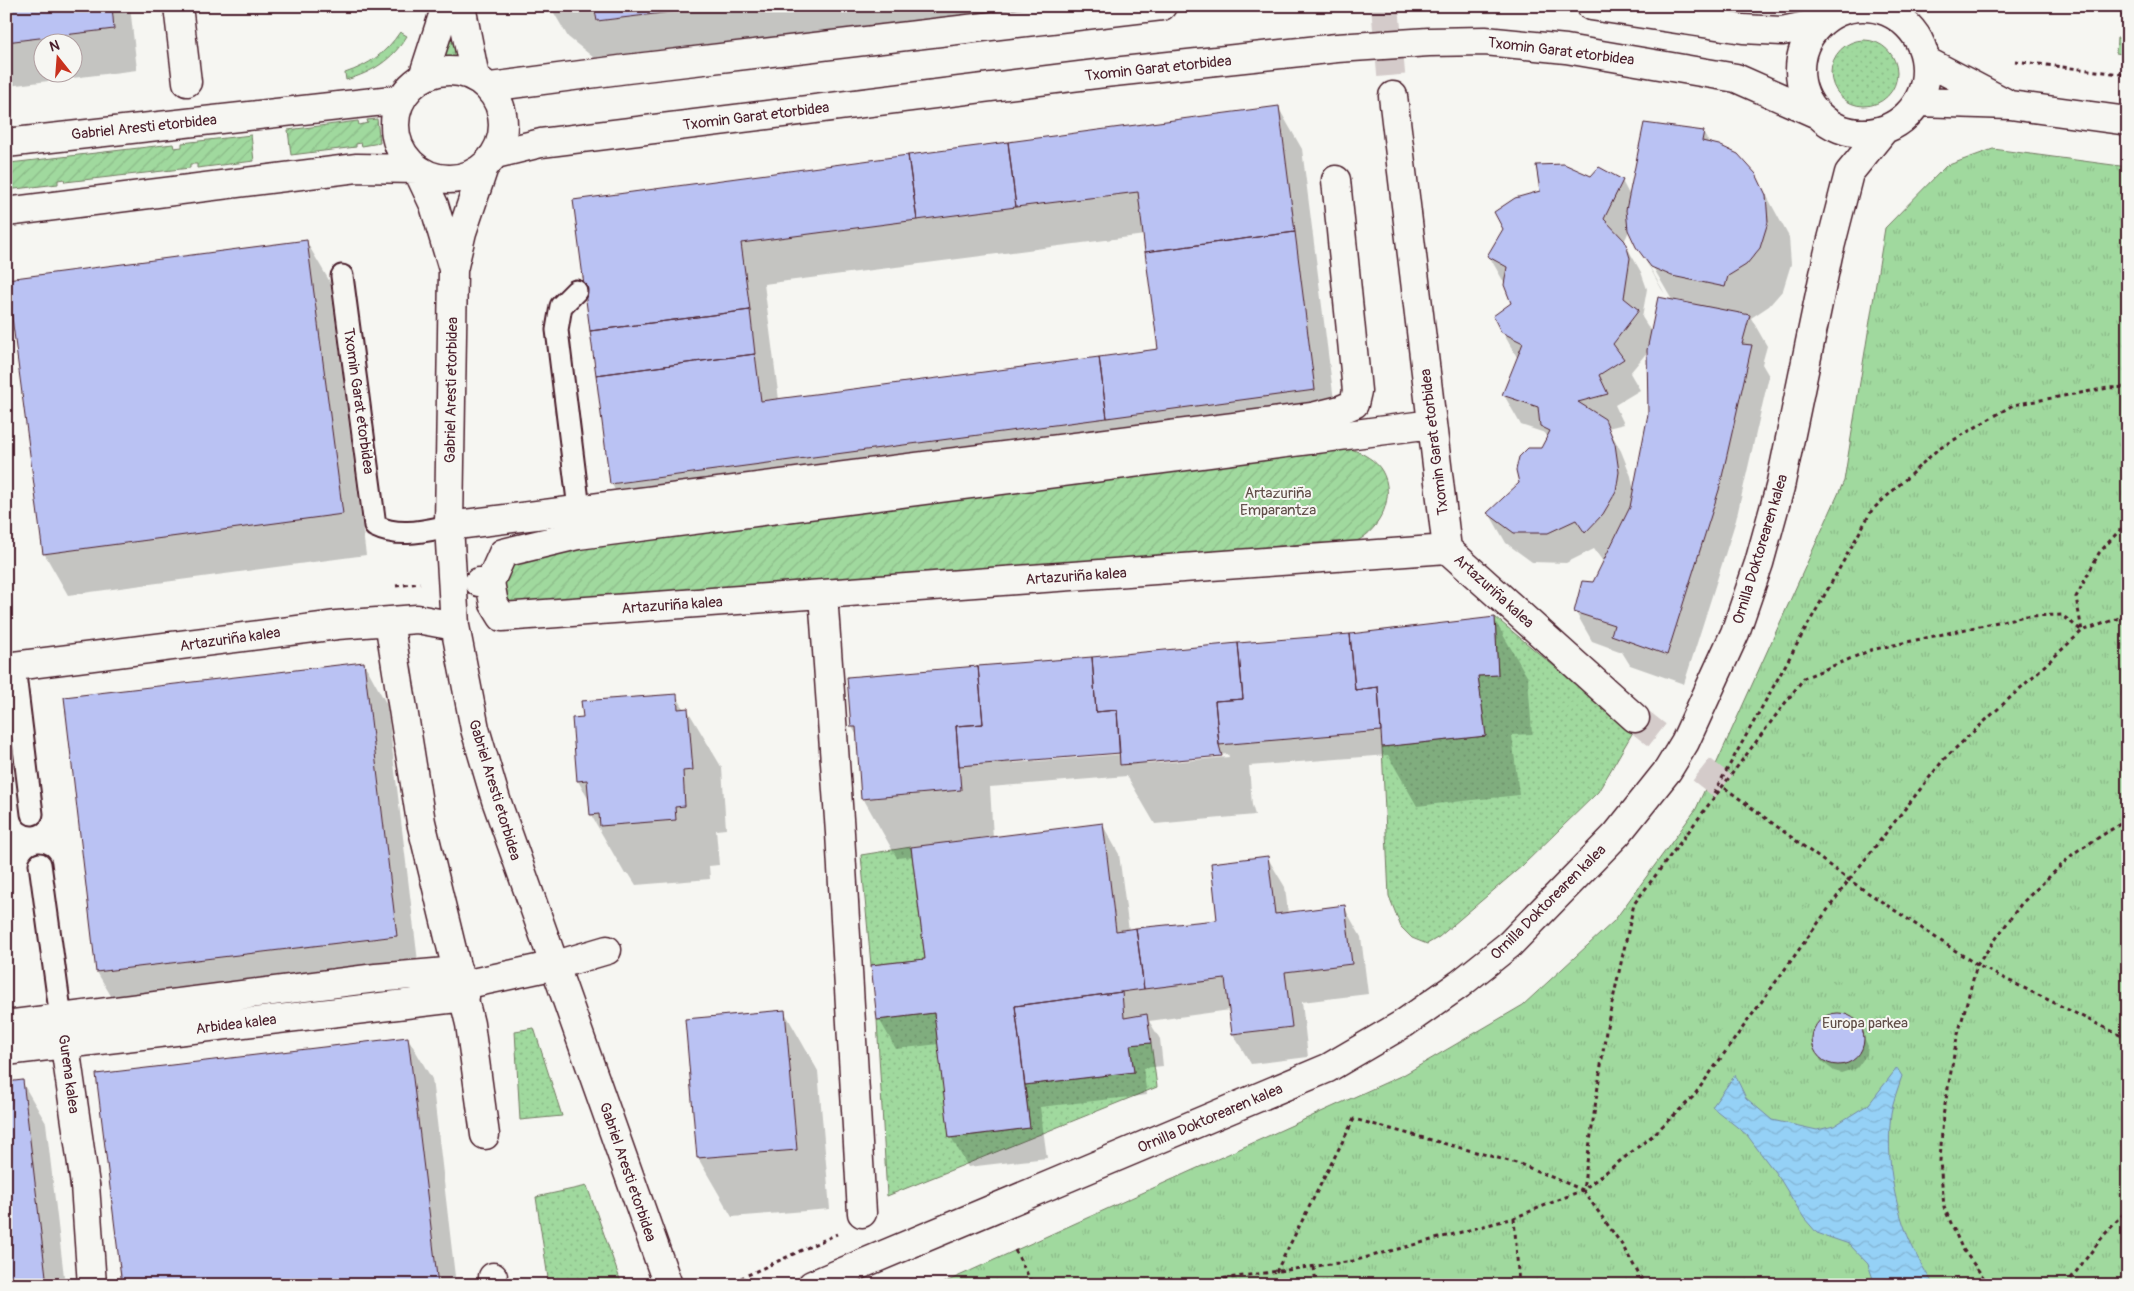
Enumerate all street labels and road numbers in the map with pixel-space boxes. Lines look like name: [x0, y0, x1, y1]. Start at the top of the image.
street label: Txomin Garat etorbidea: [1487, 33, 1635, 70]
street label: Txomin Garat etorbidea: [1084, 51, 1232, 86]
street label: Txomin Garat etorbidea: [682, 98, 830, 135]
street label: Gabriel Aresti etorbidea: [70, 110, 218, 145]
street label: Gabriel Aresti etorbidea: [441, 317, 462, 463]
street label: Txomin Garat etorbidea: [339, 327, 378, 475]
street label: Txomin Garat etorbidea: [1416, 368, 1453, 516]
street label: Ornilla Doktorearen kalea: [1729, 472, 1792, 626]
street label: Artazuriña kalea: [1450, 550, 1538, 632]
street label: Artazuriña kalea: [1025, 563, 1127, 590]
street label: Artazuriña kalea: [621, 592, 723, 619]
street label: Artazuriña kalea: [178, 623, 282, 656]
street label: Gabriel Aresti etorbidea: [464, 717, 525, 863]
street label: Ornilla Doktorearen kalea: [1487, 841, 1610, 964]
street label: Arbidea kalea: [194, 1010, 278, 1039]
street label: Gurena kalea: [54, 1033, 83, 1115]
street label: Ornilla Doktorearen kalea: [1135, 1079, 1286, 1158]
street label: Gabriel Aresti etorbidea: [595, 1100, 660, 1244]

